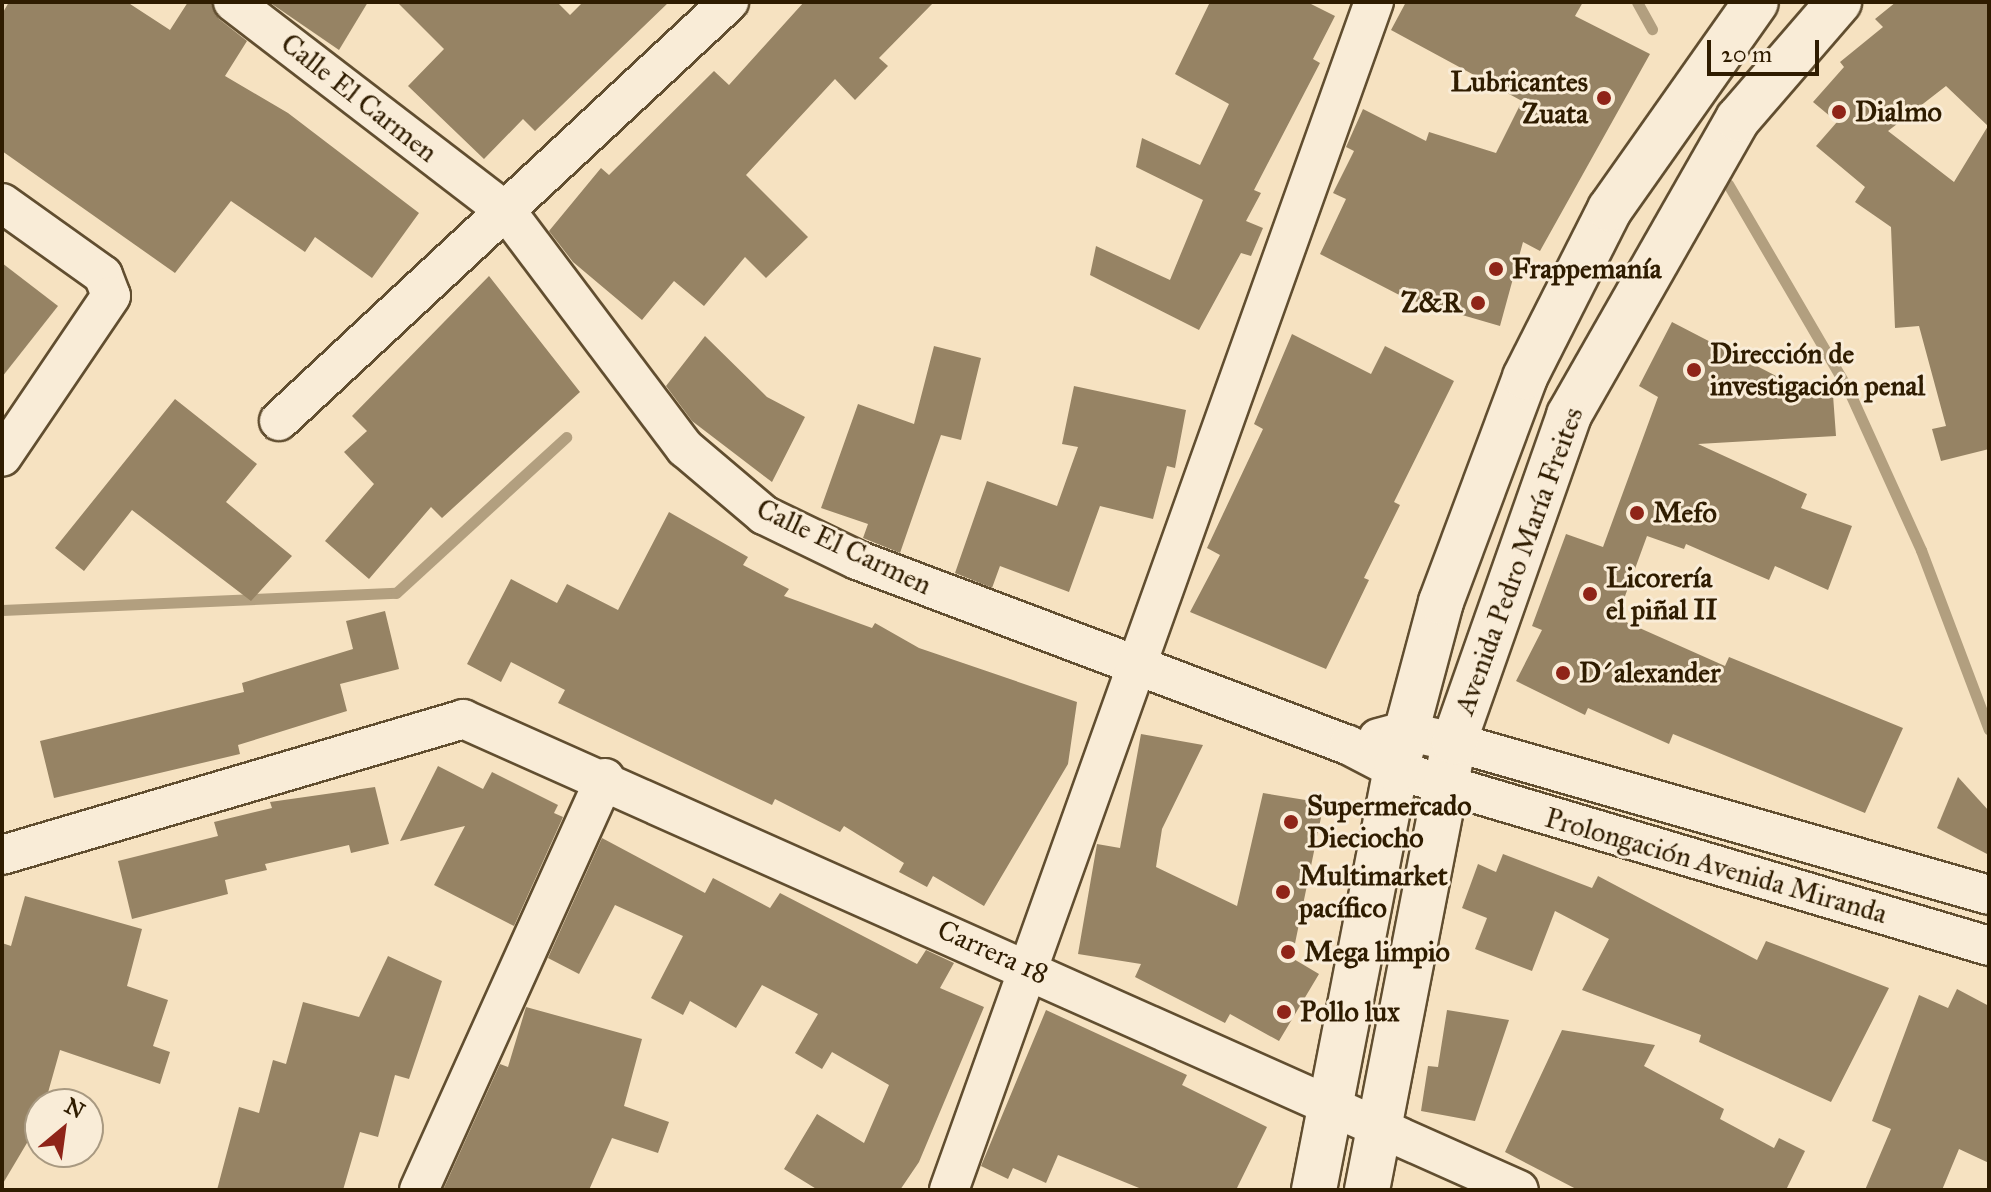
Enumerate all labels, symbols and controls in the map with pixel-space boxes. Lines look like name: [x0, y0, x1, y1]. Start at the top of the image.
scale bar: [1711, 24, 1823, 74]
street label: Calle El Carmen: [274, 27, 444, 169]
text: 20 m: [1721, 39, 1772, 69]
place label: Lubricantes Zuata: [1450, 65, 1588, 131]
marker: Lubricantes Zuata: [1595, 89, 1613, 107]
place label: Dialmo: [1855, 95, 1942, 129]
marker: Dialmo: [1830, 103, 1848, 121]
place label: Frappemanía: [1512, 252, 1662, 286]
marker: Frappemanía: [1487, 260, 1505, 278]
place label: Z&R: [1401, 286, 1462, 320]
marker: Z&R: [1469, 294, 1487, 312]
place label: Dirección de investigación penal: [1710, 337, 1925, 403]
marker: Dirección de investigación penal: [1685, 361, 1703, 379]
street label: Avenida Pedro María Freites: [1448, 403, 1590, 719]
street label: Calle El Carmen: [751, 492, 937, 602]
place label: Mefo: [1653, 496, 1717, 530]
marker: Mefo: [1628, 504, 1646, 522]
place label: Licorería el piñal II: [1606, 561, 1718, 627]
marker: Licorería el piñal II: [1581, 585, 1599, 603]
place label: D´alexander: [1579, 656, 1720, 690]
marker: D´alexander: [1554, 664, 1572, 682]
place label: Supermercado Dieciocho: [1307, 789, 1472, 855]
street label: Prolongación Avenida Miranda: [1541, 801, 1891, 931]
marker: Supermercado Dieciocho: [1282, 813, 1300, 831]
place label: Multimarket pacífico: [1299, 859, 1448, 925]
marker: Multimarket pacífico: [1274, 883, 1292, 901]
street label: Carrera 18: [932, 913, 1054, 991]
place label: Mega limpio: [1304, 935, 1450, 969]
marker: Mega limpio: [1279, 943, 1297, 961]
place label: Pollo lux: [1300, 995, 1400, 1029]
marker: Pollo lux: [1275, 1003, 1293, 1021]
north arrow: [24, 1088, 104, 1168]
text: N: [60, 1092, 90, 1125]

